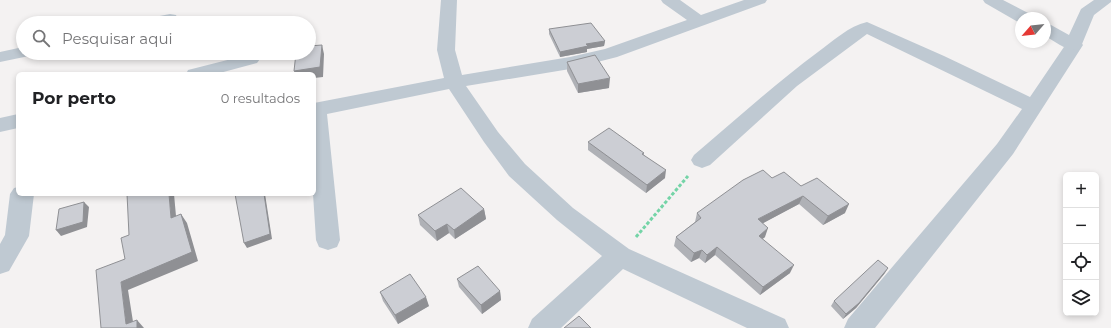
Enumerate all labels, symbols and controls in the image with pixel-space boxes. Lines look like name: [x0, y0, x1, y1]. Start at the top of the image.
north arrow: [1015, 12, 1051, 48]
search box: [16, 16, 316, 60]
icon: search: [30, 27, 52, 49]
text: Pesquisar aqui: [62, 29, 173, 48]
text: Por perto: [32, 88, 116, 108]
text: 0 resultados: [221, 90, 300, 106]
map controls: [1063, 172, 1099, 316]
button: +: [1063, 172, 1099, 208]
button: −: [1063, 208, 1099, 244]
button: locate: [1063, 244, 1099, 280]
button: layers: [1063, 280, 1099, 316]

